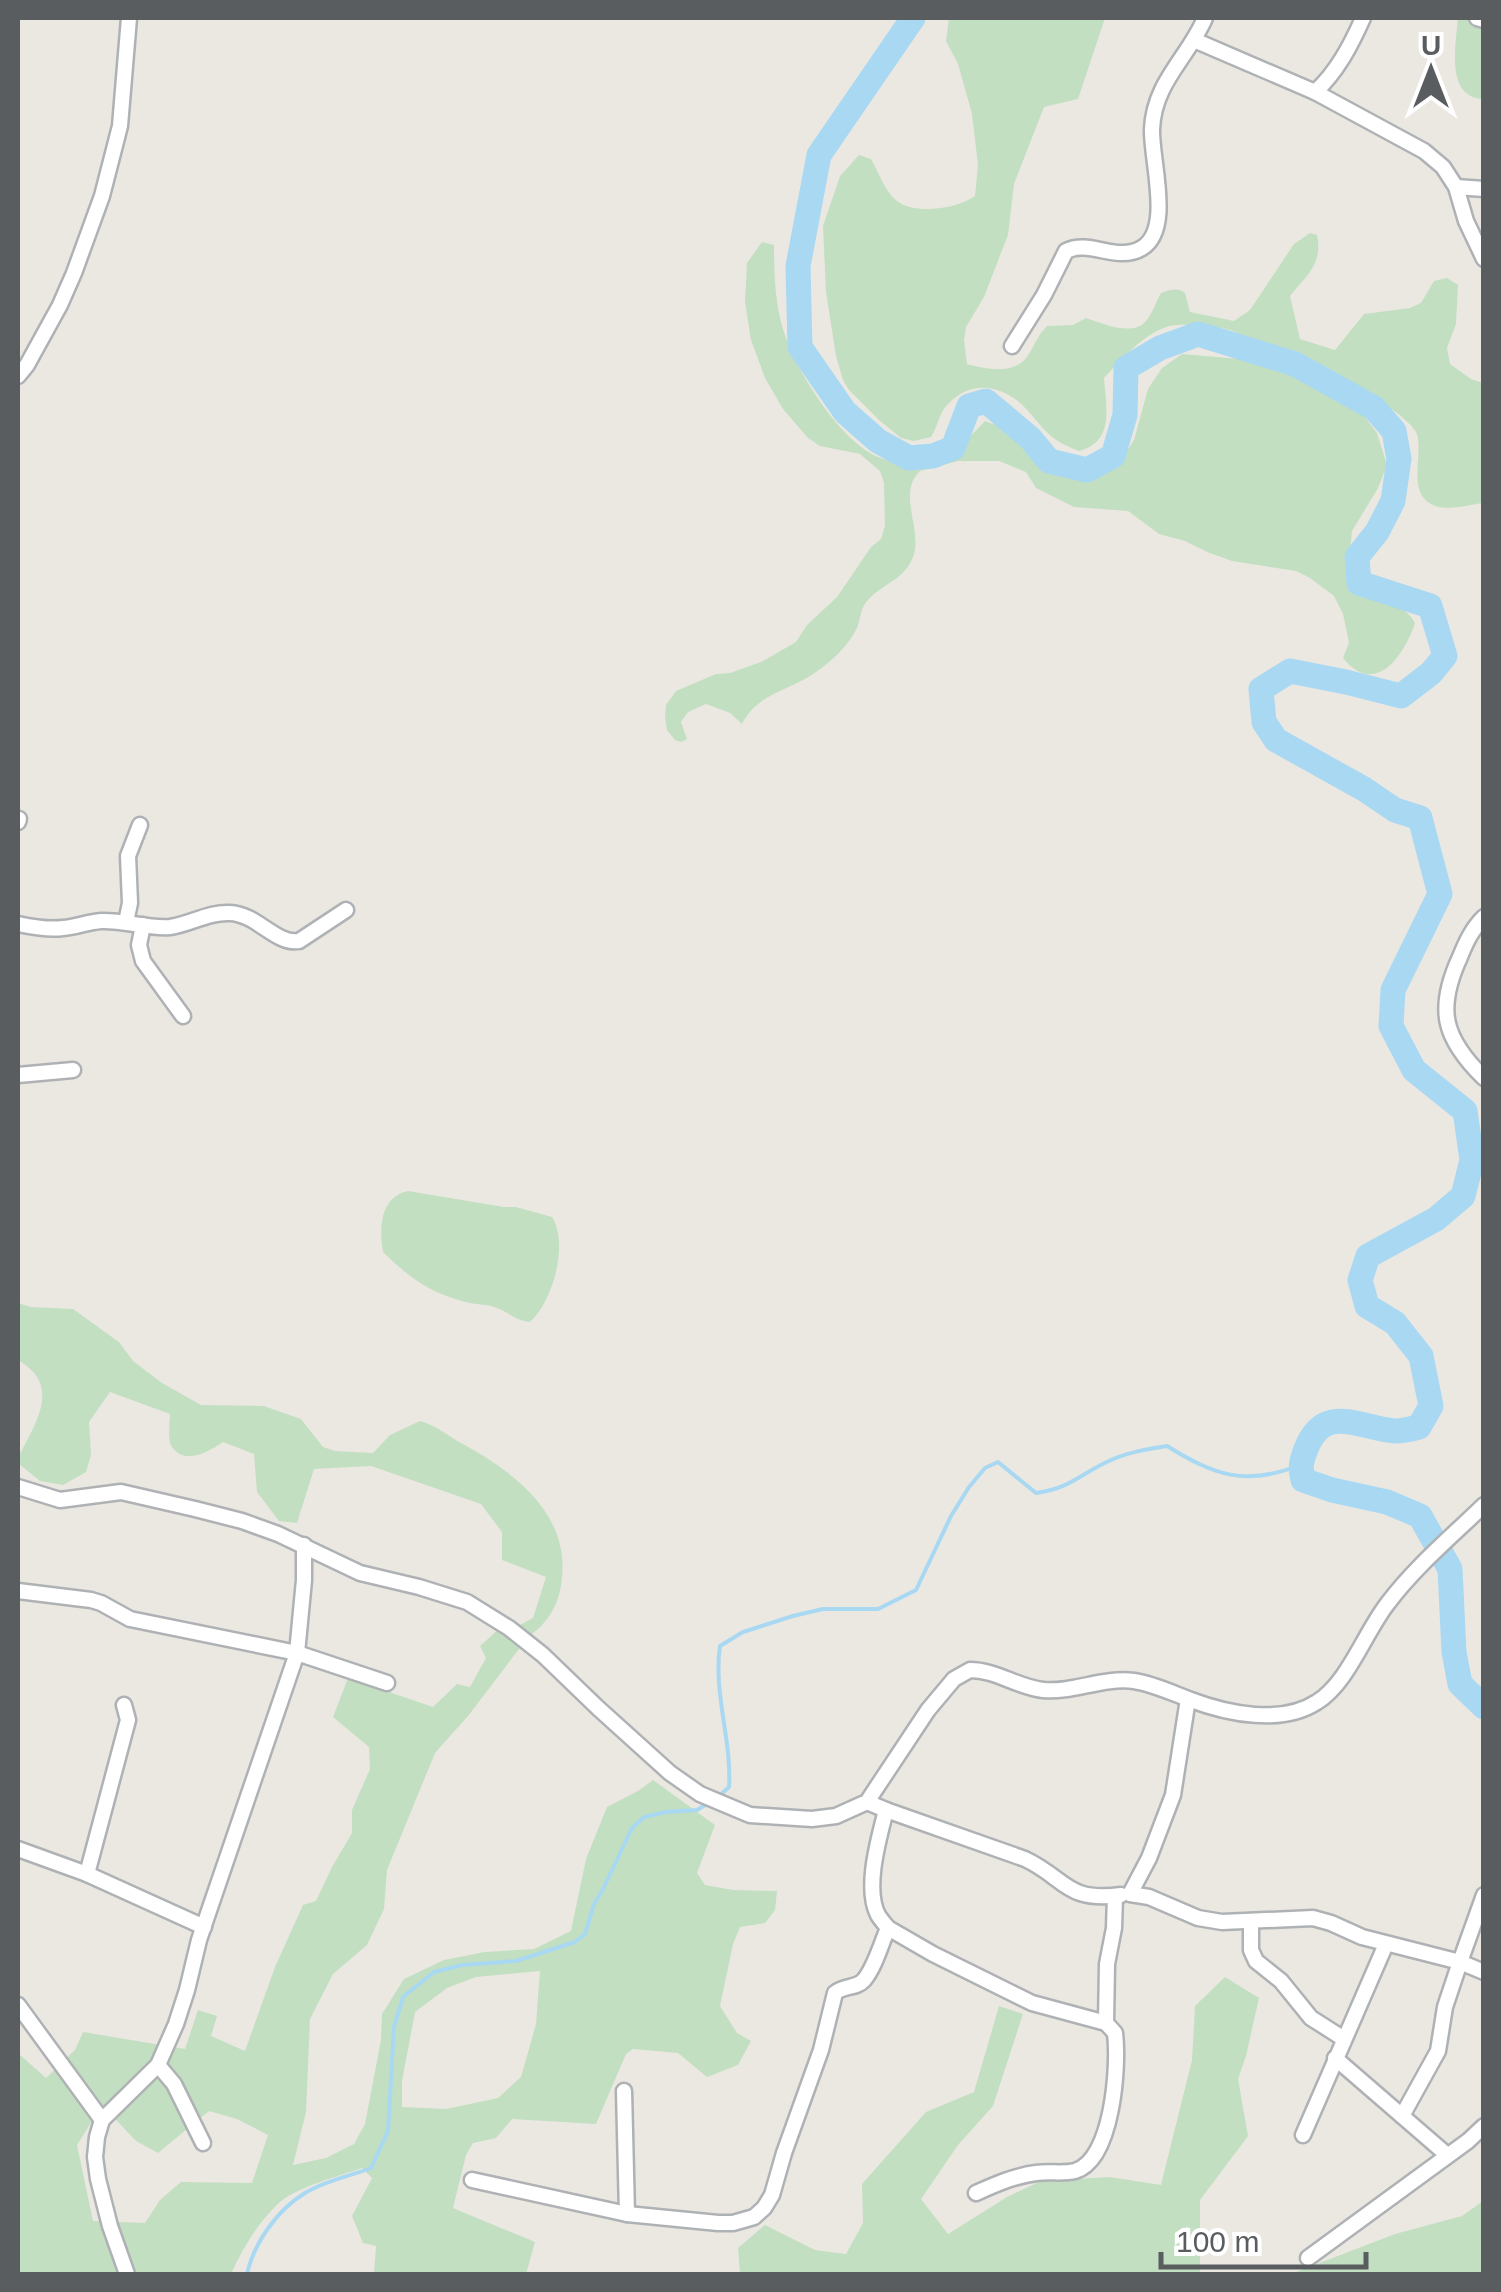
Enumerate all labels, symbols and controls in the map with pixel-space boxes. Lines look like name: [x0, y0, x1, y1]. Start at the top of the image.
north arrow: [1381, 20, 1481, 120]
text: U: [1421, 30, 1441, 61]
scale bar: [1161, 2207, 1366, 2269]
text: 100 m: [1176, 2225, 1259, 2258]

